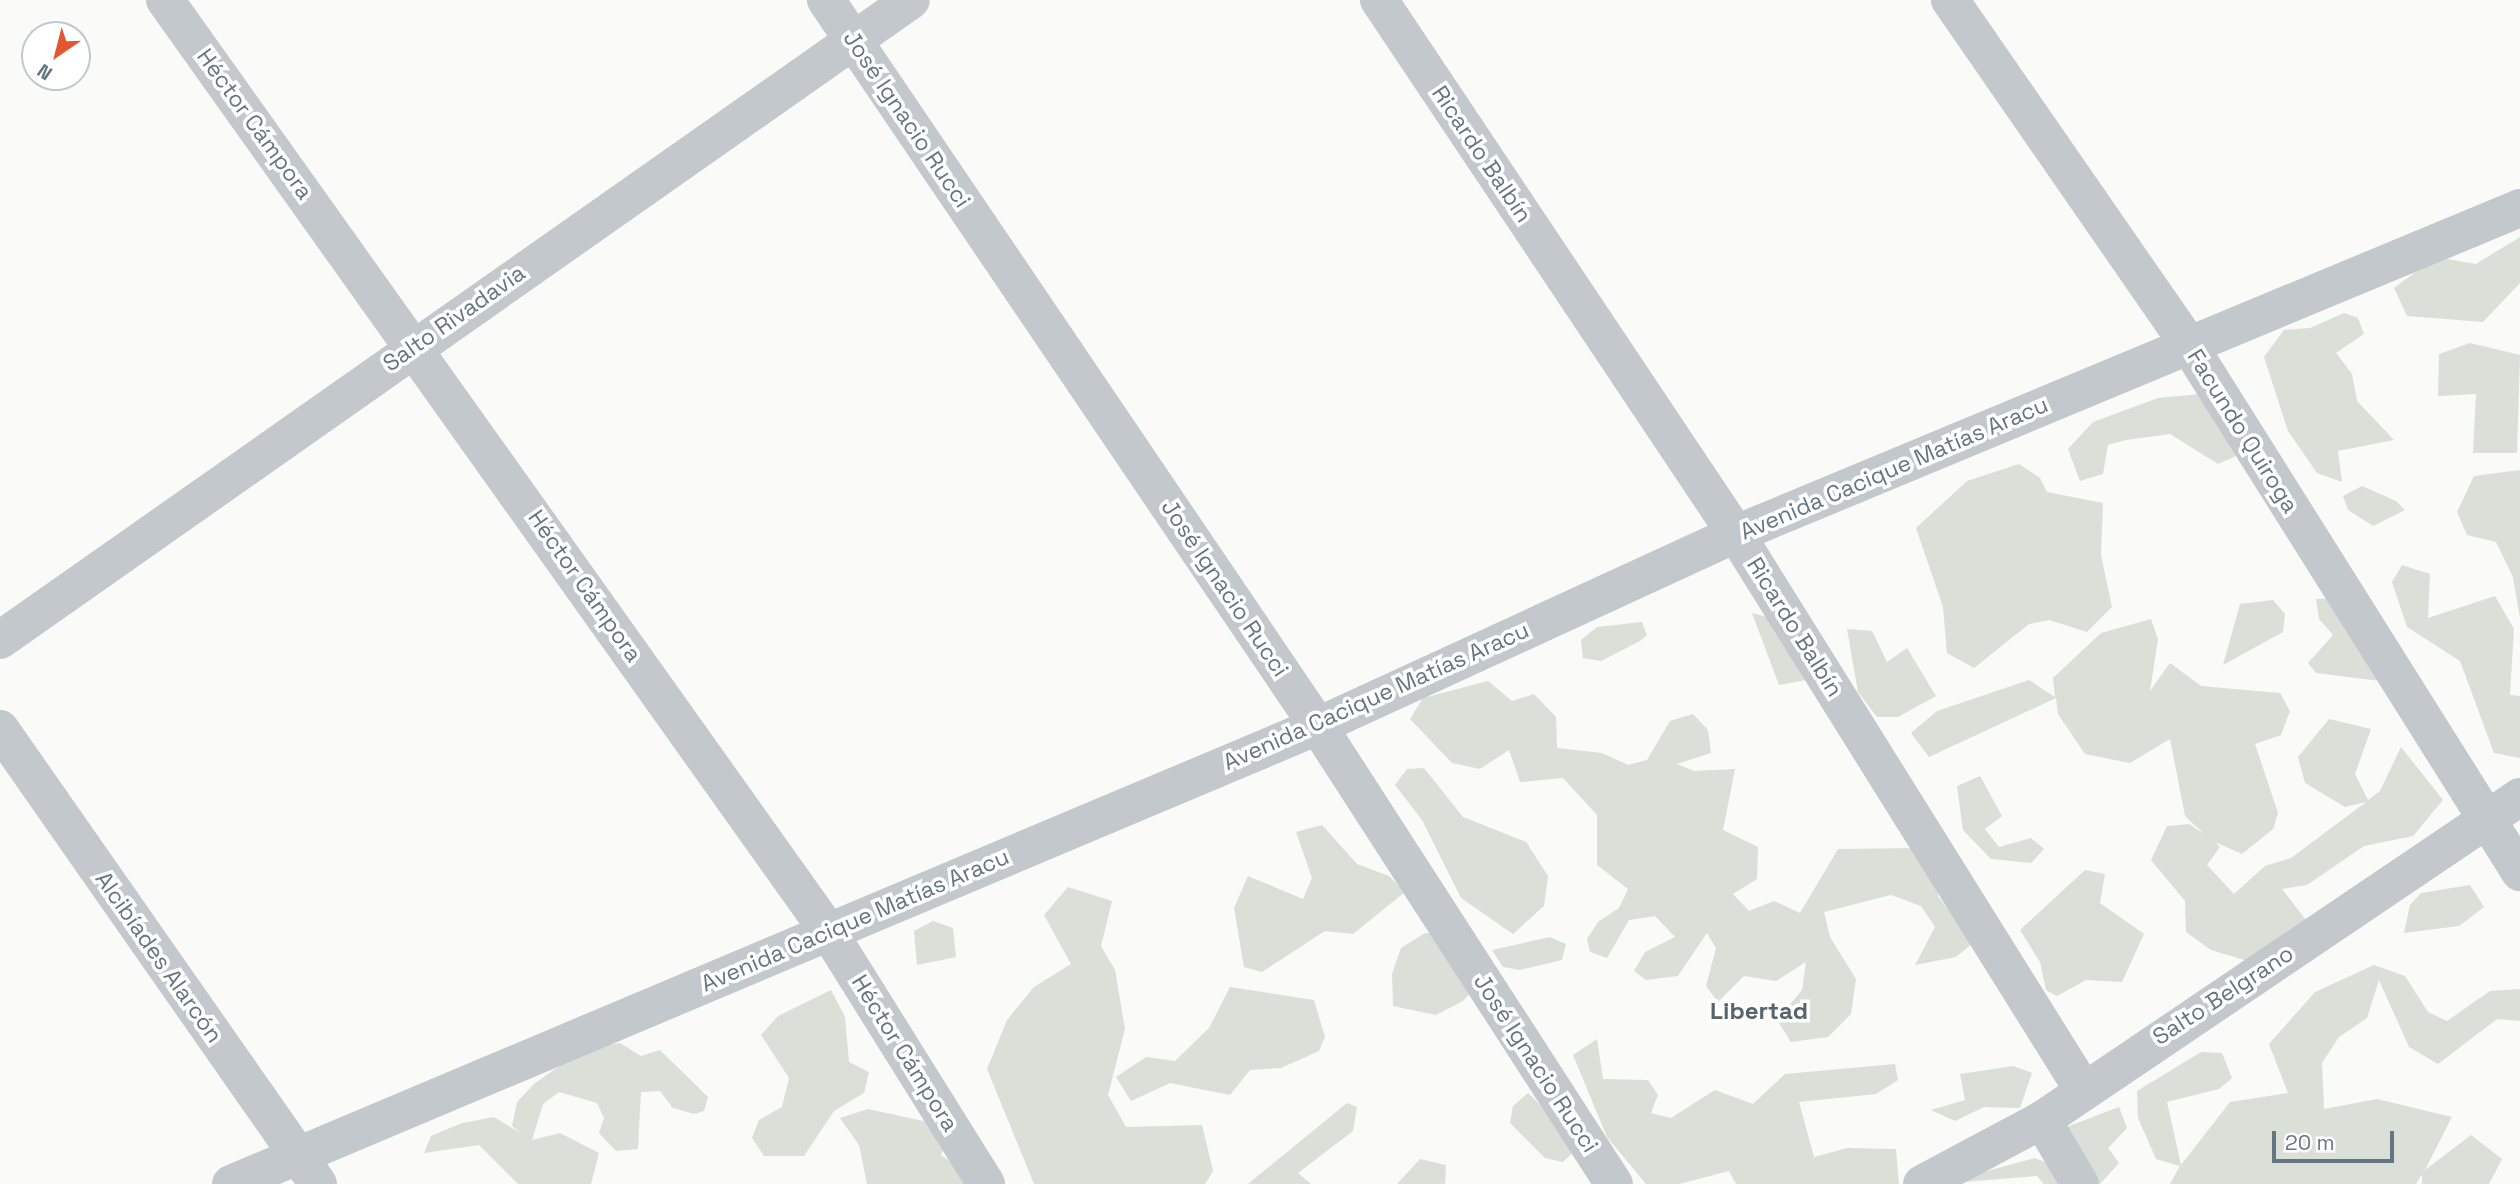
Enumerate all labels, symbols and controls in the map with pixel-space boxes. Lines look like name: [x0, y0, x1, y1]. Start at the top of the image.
north arrow: [21, 21, 91, 91]
street label: José Ignacio Rucci: [838, 25, 976, 213]
street label: Héctor Cámpora: [191, 43, 319, 205]
text: N: [32, 58, 57, 86]
street label: Ricardo Balbín: [1426, 80, 1538, 228]
street label: Salto Rivadavia: [378, 259, 530, 377]
street label: Facundo Quiroga: [2182, 344, 2304, 518]
street label: Avenida Cacique Matías Aracu: [1736, 390, 2052, 546]
street label: José Ignacio Rucci: [1156, 494, 1294, 682]
street label: Héctor Cámpora: [522, 505, 648, 667]
street label: Ricardo Balbín: [1741, 552, 1849, 702]
street label: Avenida Cacique Matías Aracu: [1219, 616, 1533, 776]
street label: Avenida Cacique Matías Aracu: [697, 842, 1013, 998]
street label: Alcibíades Alarcón: [89, 866, 229, 1048]
street label: Salto Belgrano: [2147, 939, 2299, 1051]
street label: José Ignacio Rucci: [1468, 968, 1604, 1158]
street label: Héctor Cámpora: [846, 970, 964, 1136]
district label: Libertad: [1710, 997, 1808, 1025]
scale bar: [2275, 1118, 2398, 1162]
text: 20 m: [2285, 1129, 2335, 1156]

